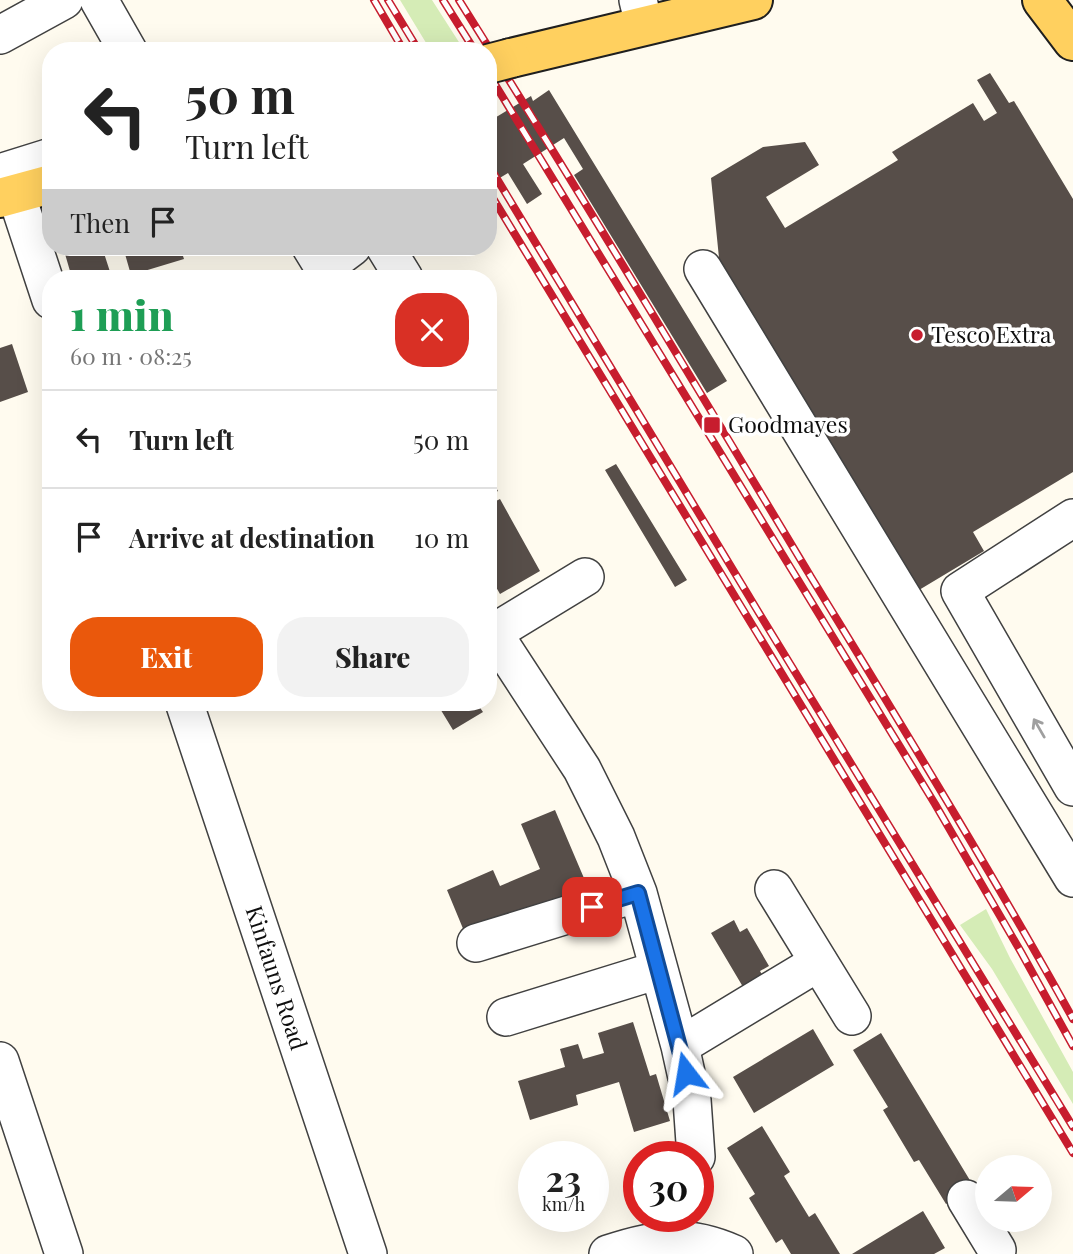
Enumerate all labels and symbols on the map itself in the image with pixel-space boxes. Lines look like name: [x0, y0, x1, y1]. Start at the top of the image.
place label: Tesco Extra: [931, 318, 1052, 349]
marker: Tesco Extra: [909, 327, 925, 343]
place label: Goodmayes: [728, 408, 848, 439]
marker: Goodmayes: [702, 415, 722, 435]
one-way arrow: [1032, 718, 1046, 738]
pin: [562, 877, 622, 937]
street label: Kinfauns Road: [239, 901, 315, 1054]
position arrow: [649, 1036, 723, 1110]
speed limit sign: 30: [623, 1141, 714, 1232]
north arrow: [975, 1155, 1052, 1232]

